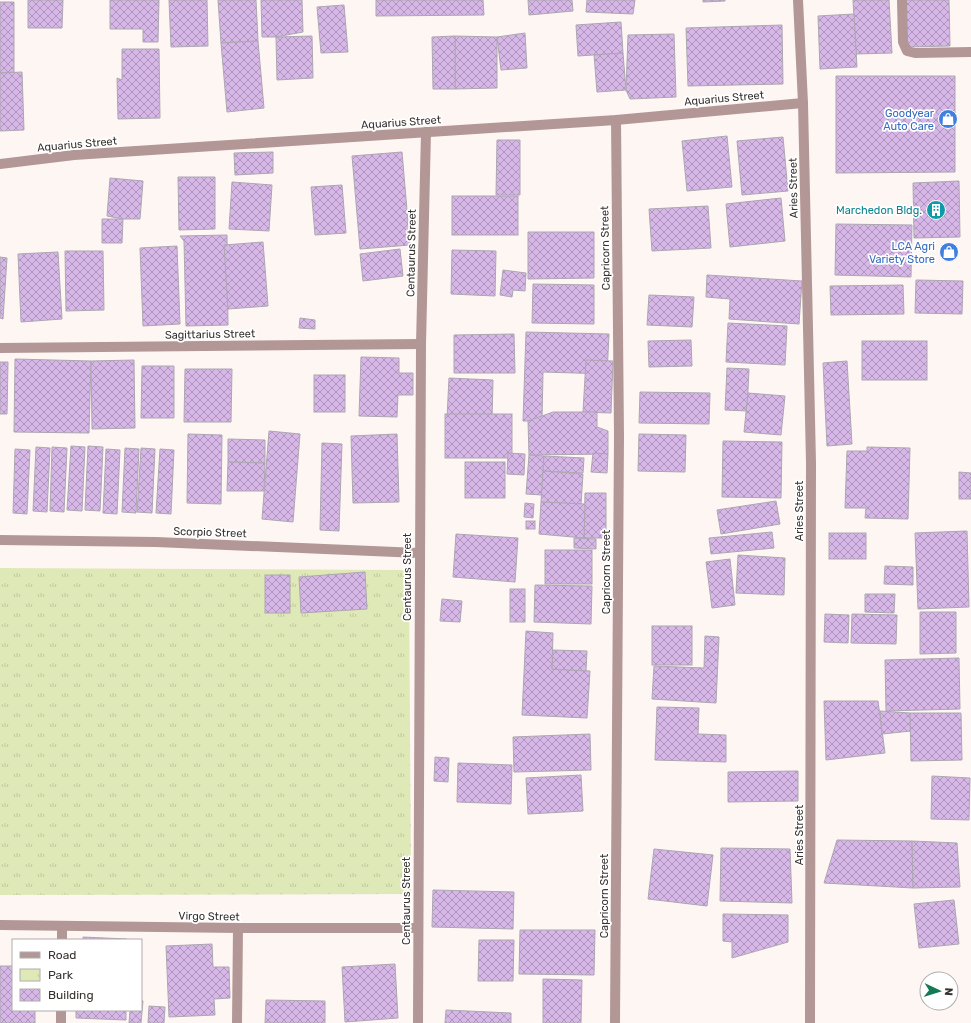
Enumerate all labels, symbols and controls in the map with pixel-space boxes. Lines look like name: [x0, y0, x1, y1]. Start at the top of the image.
street label: Aquarius Street: [684, 88, 765, 108]
place label: Goodyear Auto Care: [883, 107, 935, 133]
shop icon: Goodyear Auto Care: [937, 108, 959, 130]
street label: Aquarius Street: [361, 113, 442, 132]
street label: Aquarius Street: [37, 134, 118, 154]
street label: Aries Street: [786, 157, 801, 218]
building icon: Marchedon Bldg.: [925, 199, 947, 221]
place label: Marchedon Bldg.: [836, 204, 922, 217]
street label: Capricorn Street: [598, 205, 613, 290]
street label: Centaurus Street: [404, 208, 419, 297]
place label: LCA Agri Variety Store: [869, 240, 935, 266]
shop icon: LCA Agri Variety Store: [938, 241, 960, 263]
street label: Sagittarius Street: [165, 327, 256, 342]
street label: Aries Street: [793, 480, 806, 541]
street label: Scorpio Street: [173, 525, 248, 540]
street label: Capricorn Street: [600, 529, 613, 614]
street label: Centaurus Street: [401, 532, 414, 621]
street label: Aries Street: [793, 804, 806, 865]
street label: Capricorn Street: [598, 853, 611, 938]
street label: Centaurus Street: [400, 856, 413, 945]
street label: Virgo Street: [178, 909, 240, 924]
legend: [12, 939, 142, 1011]
text: Road: [48, 948, 76, 962]
text: Park: [48, 968, 74, 982]
north arrow: [919, 971, 959, 1011]
text: N: [942, 987, 955, 996]
text: Building: [48, 988, 94, 1002]

